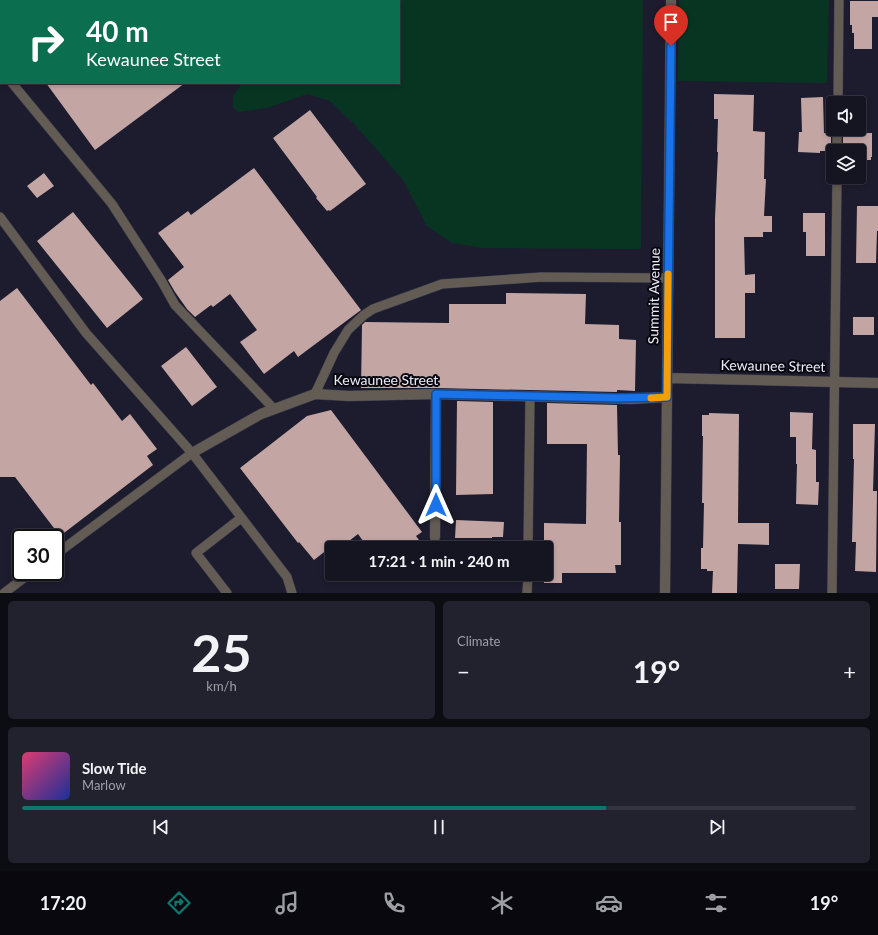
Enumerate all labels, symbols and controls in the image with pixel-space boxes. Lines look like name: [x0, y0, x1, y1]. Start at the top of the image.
pin: [654, 5, 688, 46]
icon: arrive: [660, 11, 682, 33]
text: 40 m: [86, 14, 149, 48]
icon: right: [20, 16, 72, 68]
text: Kewaunee Street: [86, 48, 221, 70]
map controls: [826, 96, 866, 184]
button: sound: [826, 96, 866, 136]
button: layers: [826, 144, 866, 184]
street label: Summit Avenue: [644, 248, 663, 344]
street label: Kewaunee Street: [720, 356, 826, 375]
street label: Kewaunee Street: [334, 371, 438, 388]
position arrow: [415, 484, 457, 526]
speed limit sign: 30: [12, 529, 64, 581]
text: 17:21 · 1 min · 240 m: [369, 552, 509, 570]
text: 25: [191, 621, 252, 683]
text: Climate: [457, 633, 500, 649]
text: 19°: [633, 653, 680, 689]
text: −: [457, 658, 470, 685]
text: +: [843, 658, 856, 685]
text: km/h: [206, 678, 237, 694]
text: Slow Tide: [82, 759, 147, 777]
text: Marlow: [82, 777, 126, 793]
icon: previous: [150, 816, 172, 838]
icon: pause: [428, 816, 450, 838]
icon: next: [706, 816, 728, 838]
icon: directions: [165, 889, 193, 917]
icon: music: [273, 889, 301, 917]
icon: phone: [380, 889, 408, 917]
icon: climate: [488, 889, 516, 917]
icon: car: [595, 889, 623, 917]
icon: filters: [702, 889, 730, 917]
text: 17:20: [40, 892, 86, 914]
text: 19°: [810, 892, 838, 914]

